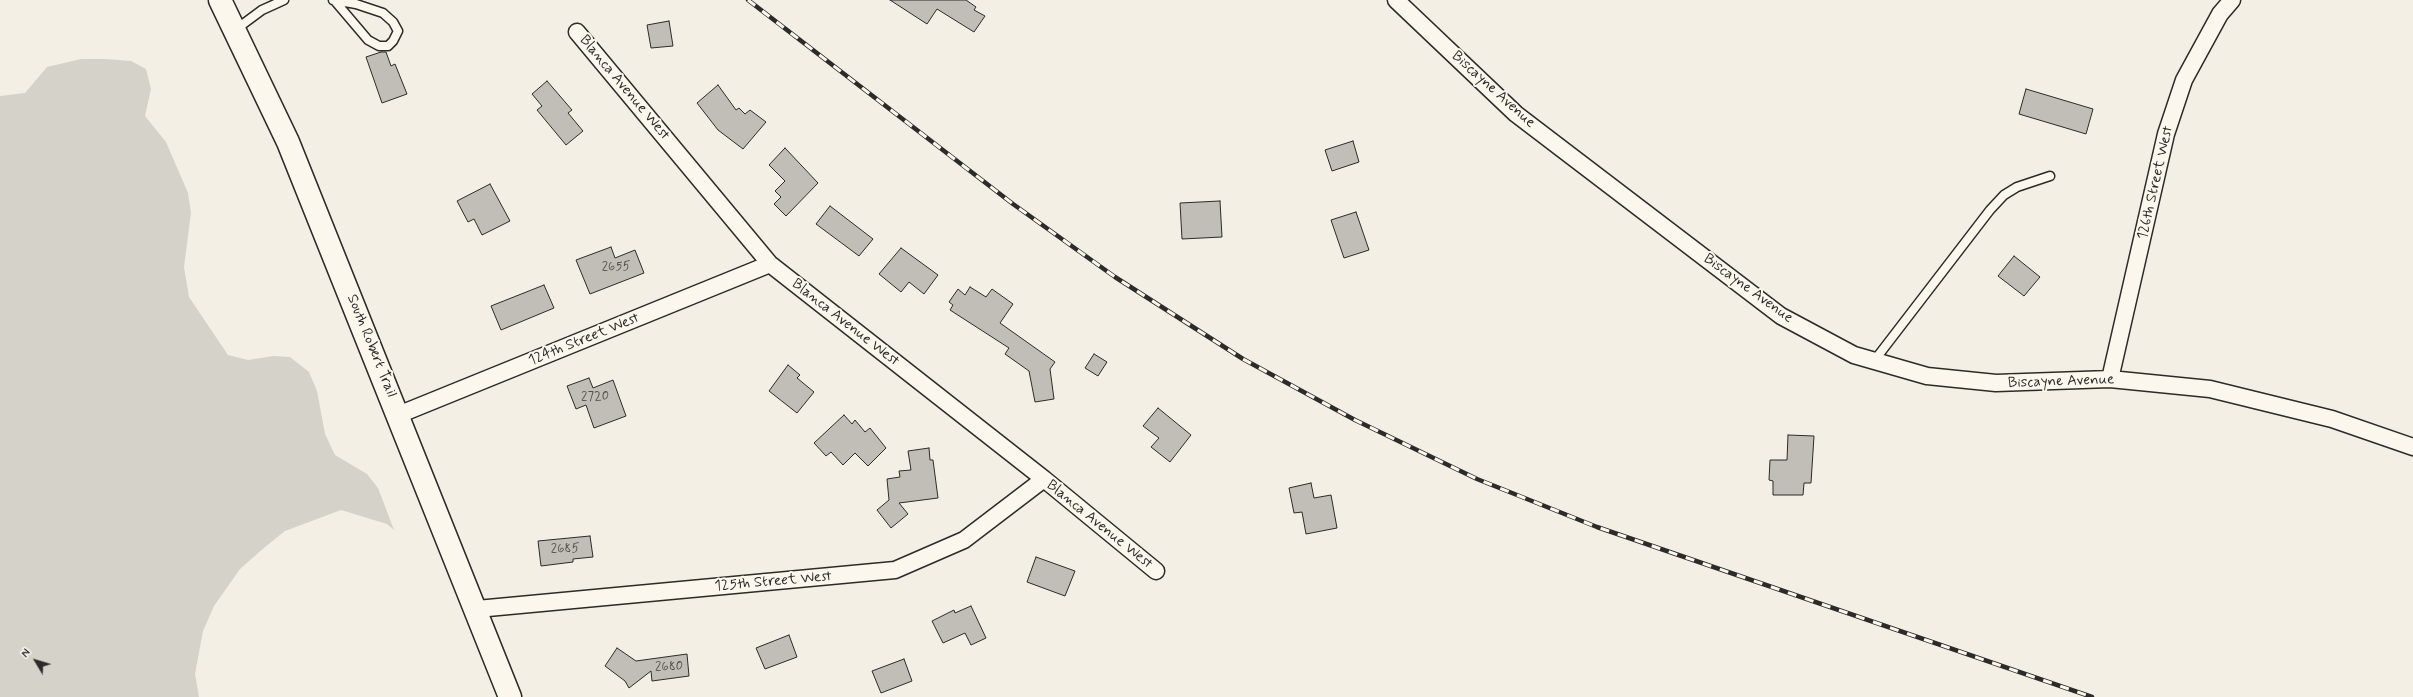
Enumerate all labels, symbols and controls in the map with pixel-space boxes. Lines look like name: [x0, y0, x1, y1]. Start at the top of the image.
street label: Blanca Avenue West: [575, 32, 673, 144]
street label: Biscayne Avenue: [1447, 48, 1539, 132]
street label: 126th Street West: [2134, 124, 2178, 242]
street label: Biscayne Avenue: [1700, 250, 1796, 328]
house number: 2655: [602, 259, 630, 275]
street label: Blanca Avenue West: [788, 275, 902, 371]
street label: South Robert Trail: [342, 292, 400, 400]
street label: 124th Street West: [526, 310, 642, 370]
street label: Biscayne Avenue: [2007, 371, 2115, 393]
house number: 2720: [581, 389, 609, 405]
street label: Blanca Avenue West: [1042, 477, 1156, 573]
house number: 2685: [551, 541, 579, 557]
street label: 125th Street West: [714, 568, 832, 596]
north arrow: [16, 641, 56, 681]
text: N: [19, 646, 34, 661]
house number: 2680: [655, 659, 683, 675]

